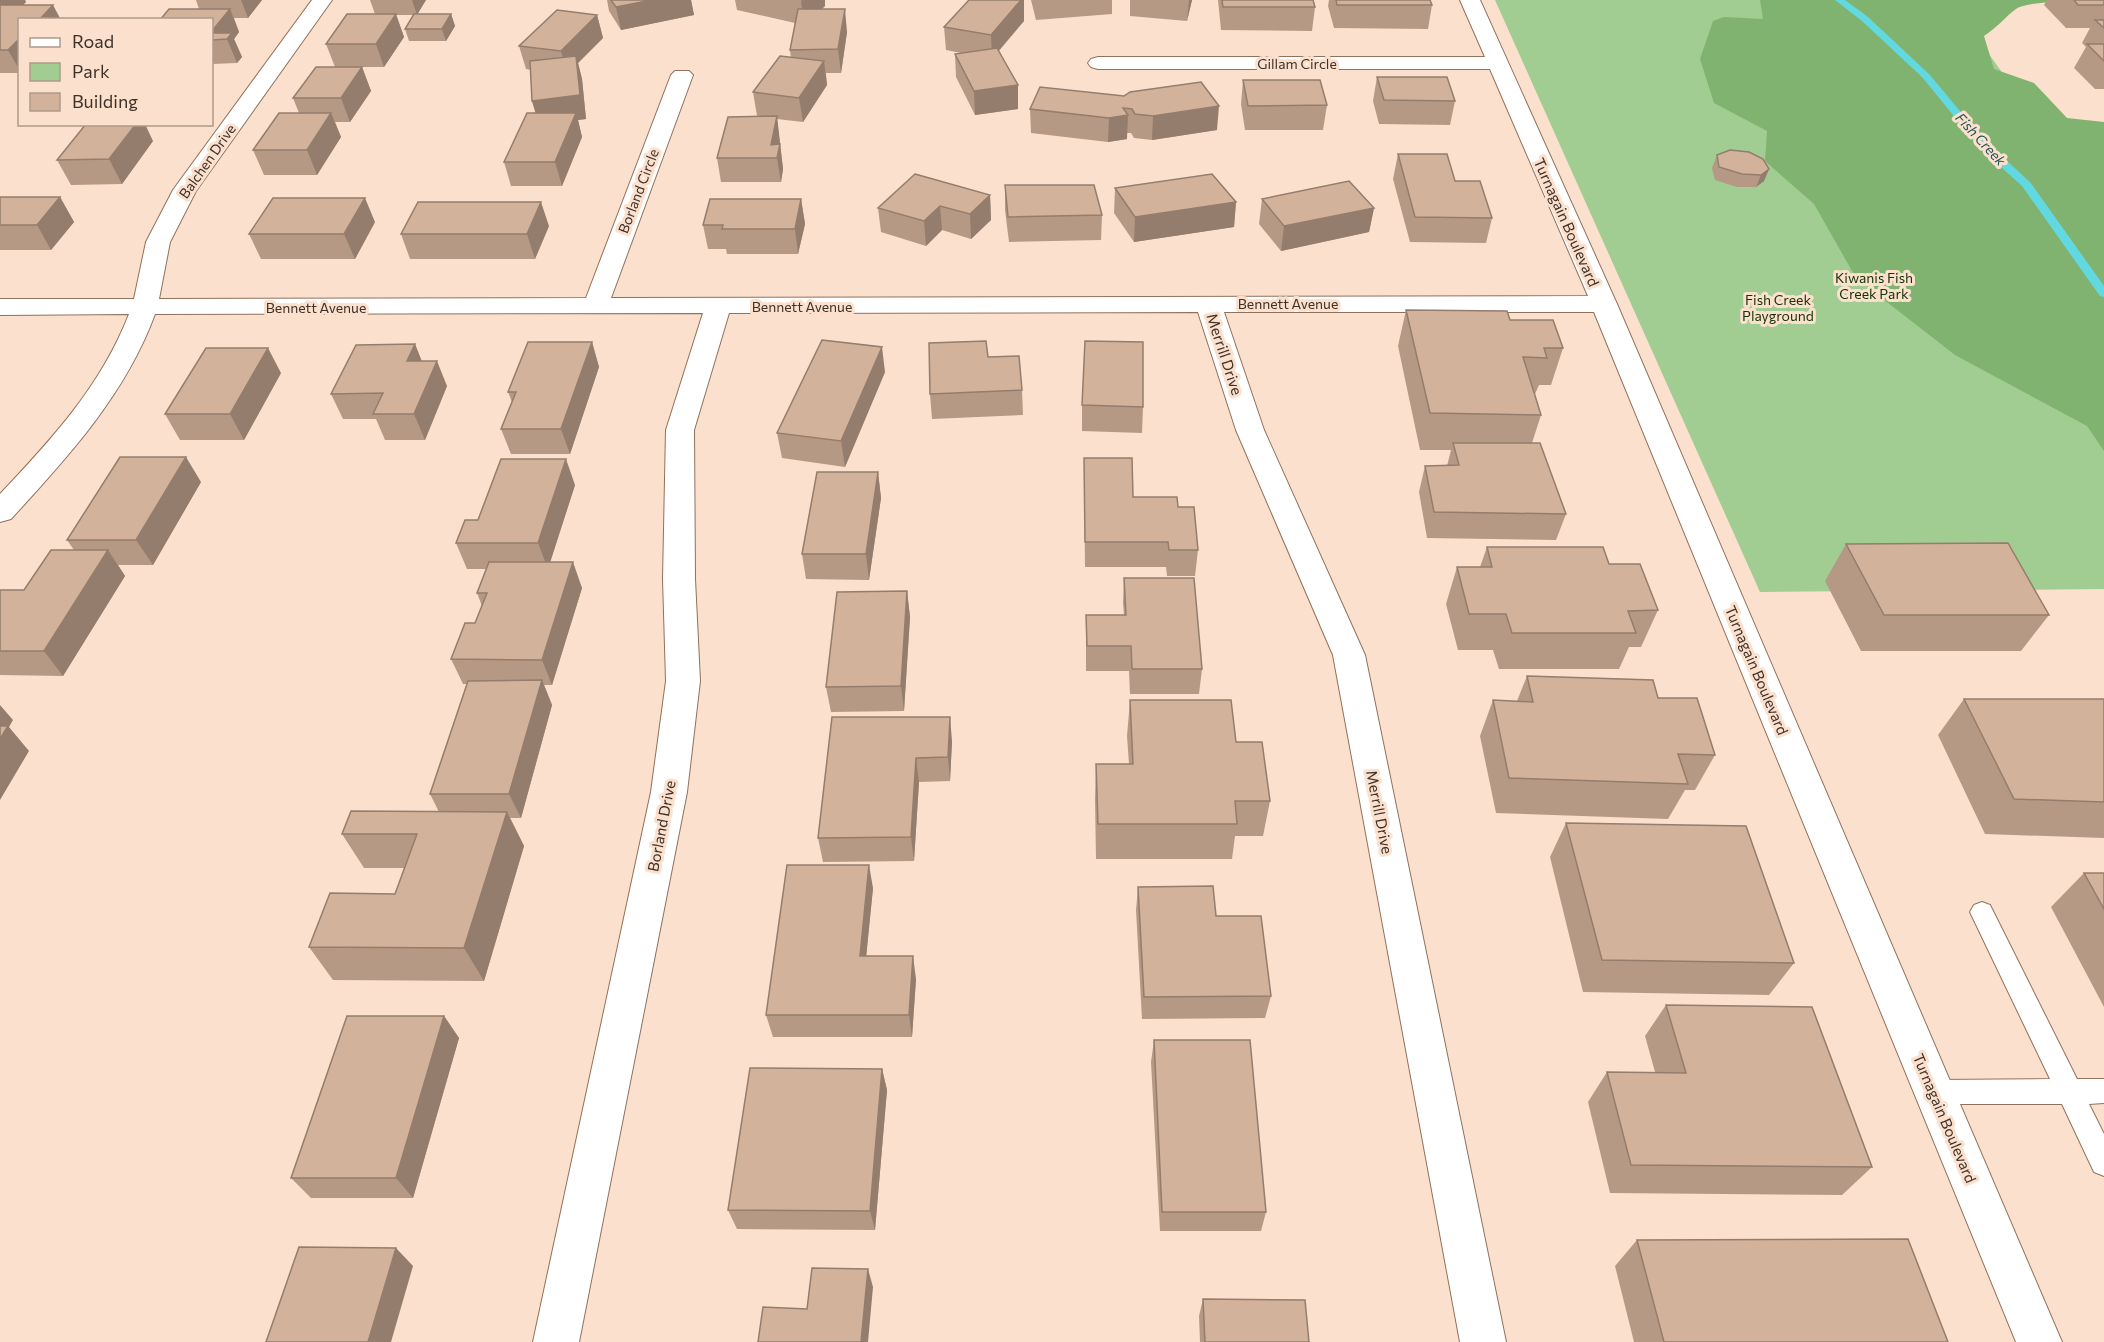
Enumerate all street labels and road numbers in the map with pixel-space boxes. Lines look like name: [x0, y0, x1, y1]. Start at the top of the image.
street label: Gillam Circle: [1257, 55, 1337, 72]
street label: Balchen Drive: [175, 121, 239, 201]
street label: Borland Circle: [614, 146, 662, 236]
street label: Turnagain Boulevard: [1531, 155, 1603, 289]
street label: Bennett Avenue: [1238, 295, 1338, 312]
street label: Bennett Avenue: [752, 298, 852, 315]
street label: Bennett Avenue: [266, 299, 366, 316]
street label: Merrill Drive: [1203, 311, 1247, 397]
street label: Turnagain Boulevard: [1722, 603, 1792, 737]
street label: Merrill Drive: [1363, 769, 1397, 855]
street label: Borland Drive: [643, 779, 679, 873]
street label: Turnagain Boulevard: [1910, 1051, 1980, 1185]

